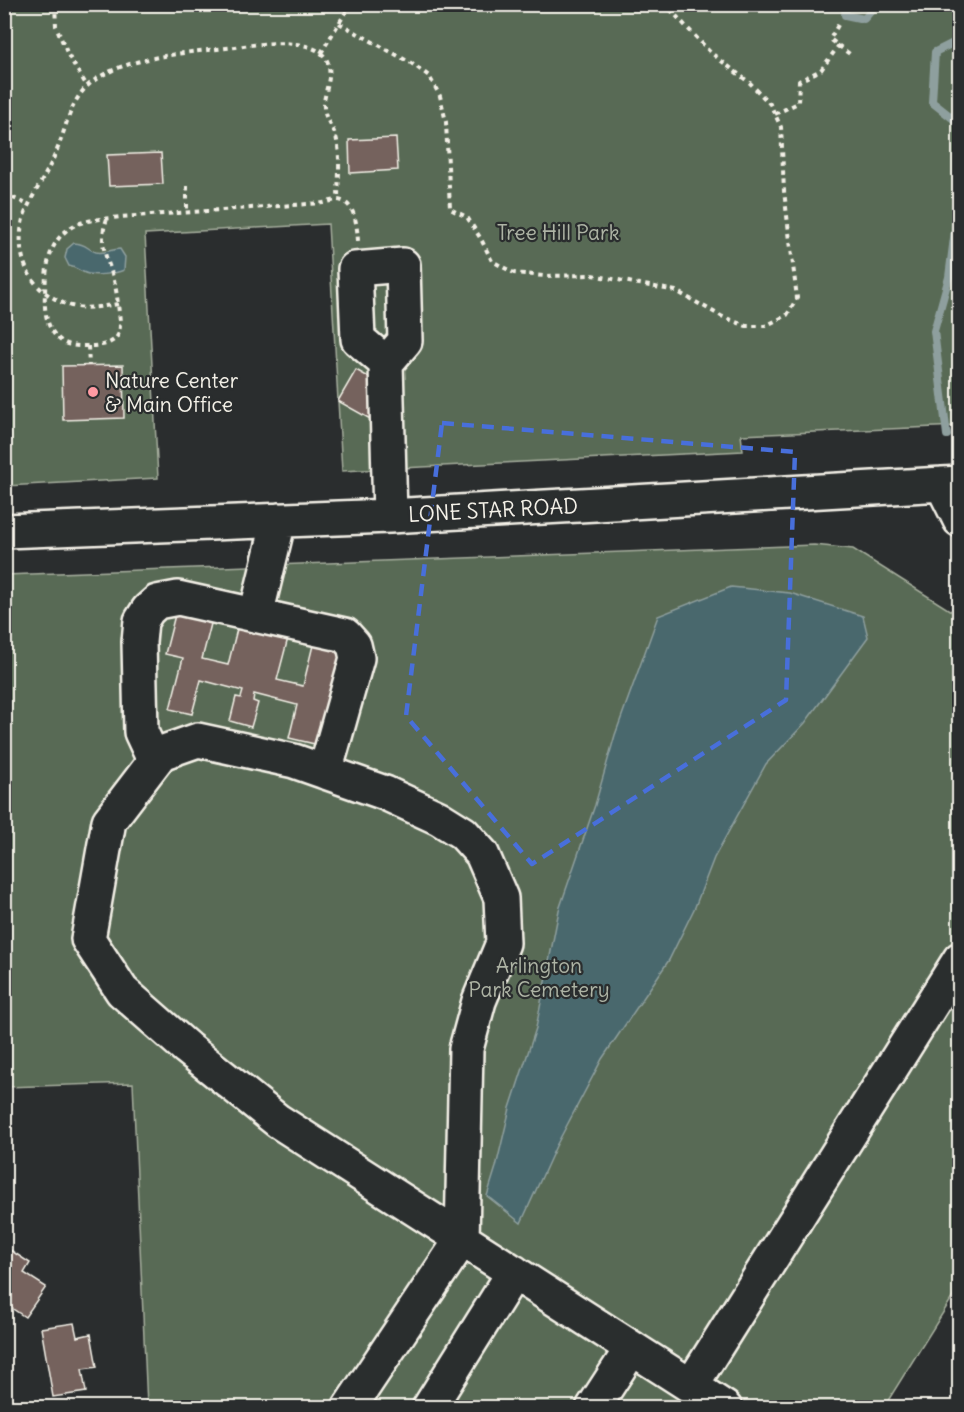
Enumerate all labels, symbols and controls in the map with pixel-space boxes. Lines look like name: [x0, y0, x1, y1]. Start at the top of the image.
park label: Tree Hill Park: [497, 219, 619, 246]
place label: Nature Center & Main Office: [105, 367, 239, 418]
marker: Nature Center & Main Office: [86, 385, 100, 399]
street label: LONE STAR ROAD: [407, 492, 579, 528]
park label: Arlington Park Cemetery: [468, 952, 610, 1003]

